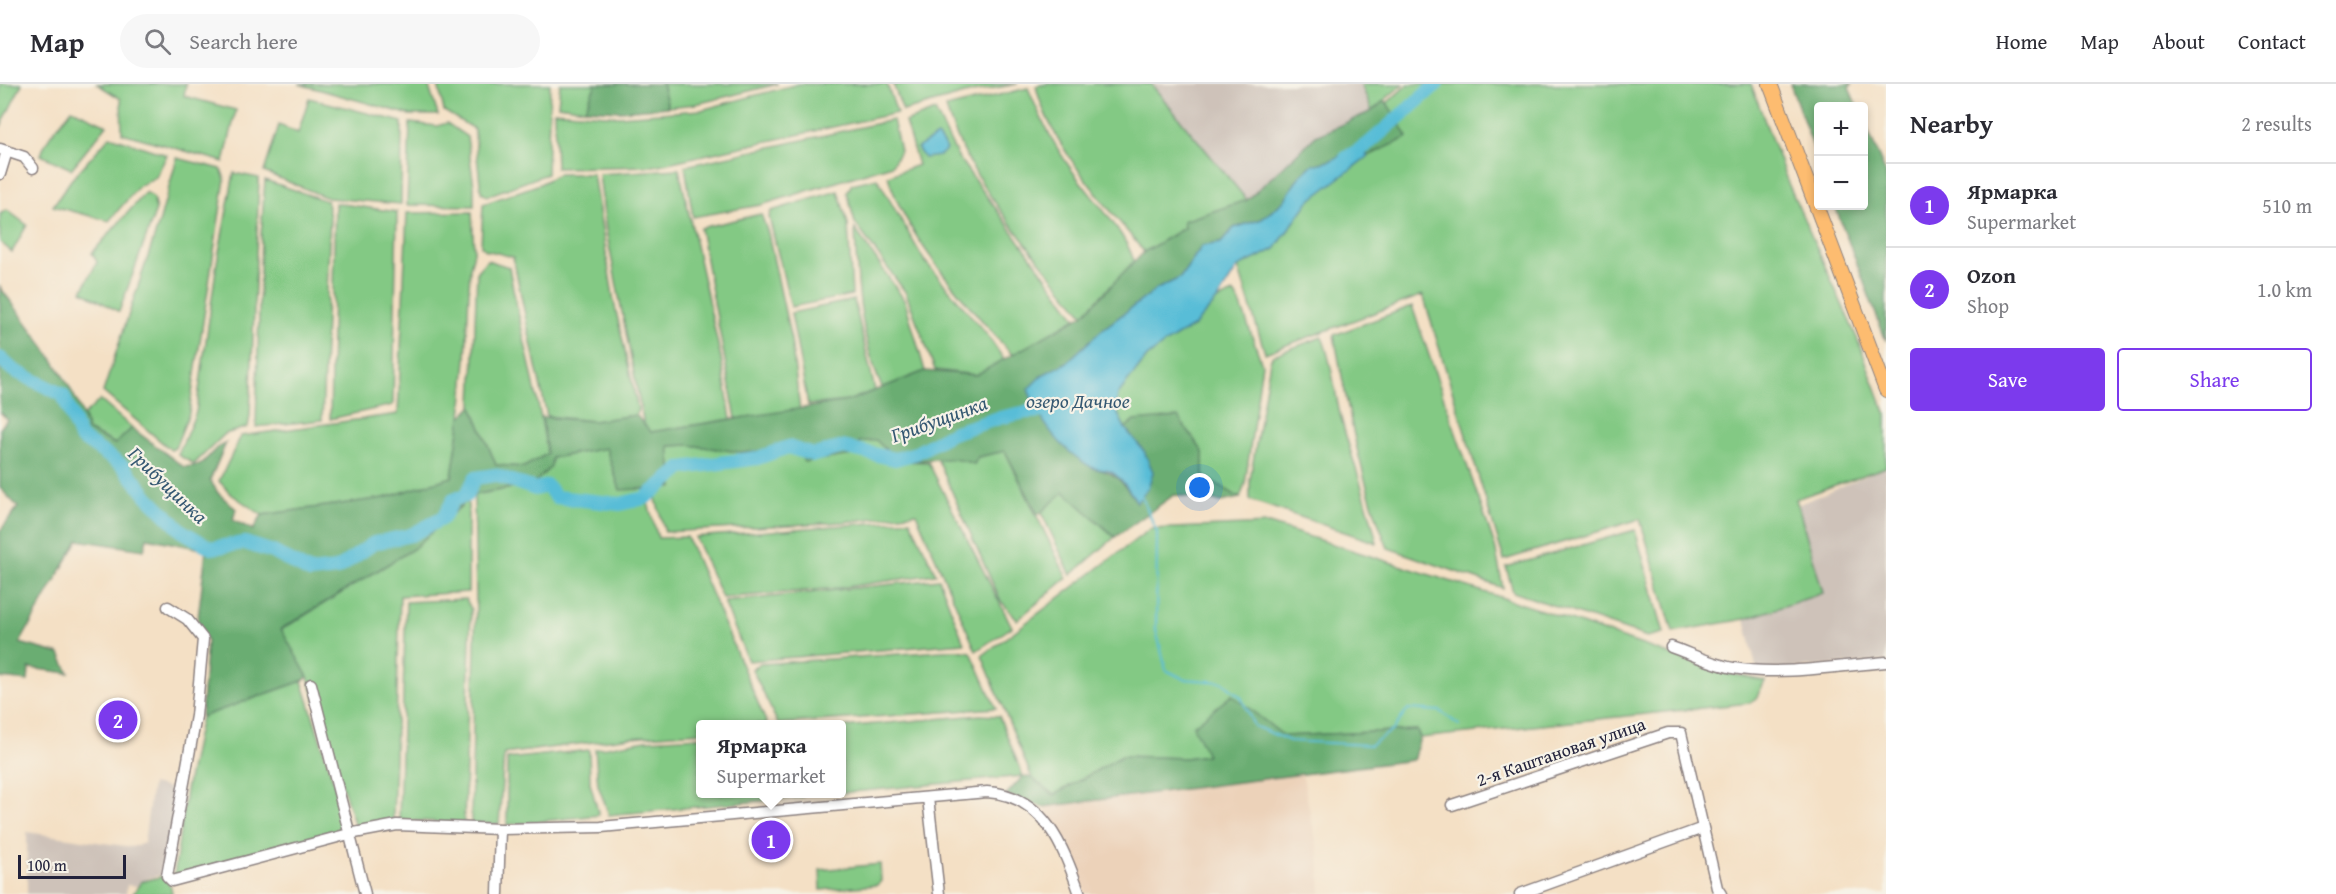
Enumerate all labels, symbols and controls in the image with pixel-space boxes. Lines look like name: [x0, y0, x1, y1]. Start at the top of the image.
search box: [120, 14, 540, 68]
text: Map: [30, 21, 84, 62]
icon: search: [141, 25, 174, 58]
text: Search here: [189, 25, 298, 57]
text: Home: [1996, 26, 2047, 57]
text: Map: [2080, 26, 2119, 57]
text: About: [2152, 26, 2205, 57]
text: Contact: [2238, 26, 2306, 57]
map controls: [1814, 102, 1868, 210]
button: +: [1814, 102, 1868, 156]
text: Nearby: [1910, 104, 1993, 143]
text: 2 results: [2241, 109, 2312, 138]
button: −: [1814, 156, 1868, 210]
text: Ярмарка: [1967, 175, 2057, 207]
text: 1: [1924, 191, 1935, 220]
text: 510 m: [2262, 191, 2312, 220]
text: Supermarket: [1967, 207, 2076, 236]
text: Ozon: [1967, 259, 2016, 291]
text: 2: [1924, 275, 1935, 304]
text: 1.0 km: [2257, 275, 2312, 304]
text: Shop: [1967, 291, 2009, 320]
button: Save: [1910, 348, 2105, 411]
button: Share: [2117, 348, 2312, 411]
water label: озеро Дачное: [1026, 386, 1130, 415]
water label: Грибущинка: [886, 387, 992, 450]
water label: Грибущинка: [121, 439, 215, 531]
your location: [1185, 473, 1214, 502]
pin: 2: [98, 698, 138, 742]
street label: 2-я Каштановая улица: [1473, 710, 1649, 793]
popup: [696, 720, 846, 798]
text: Ярмарка: [716, 729, 807, 761]
text: Supermarket: [716, 761, 826, 790]
pin: 1: [752, 818, 790, 862]
scale bar: [18, 852, 126, 880]
text: 100 m: [27, 853, 67, 877]

